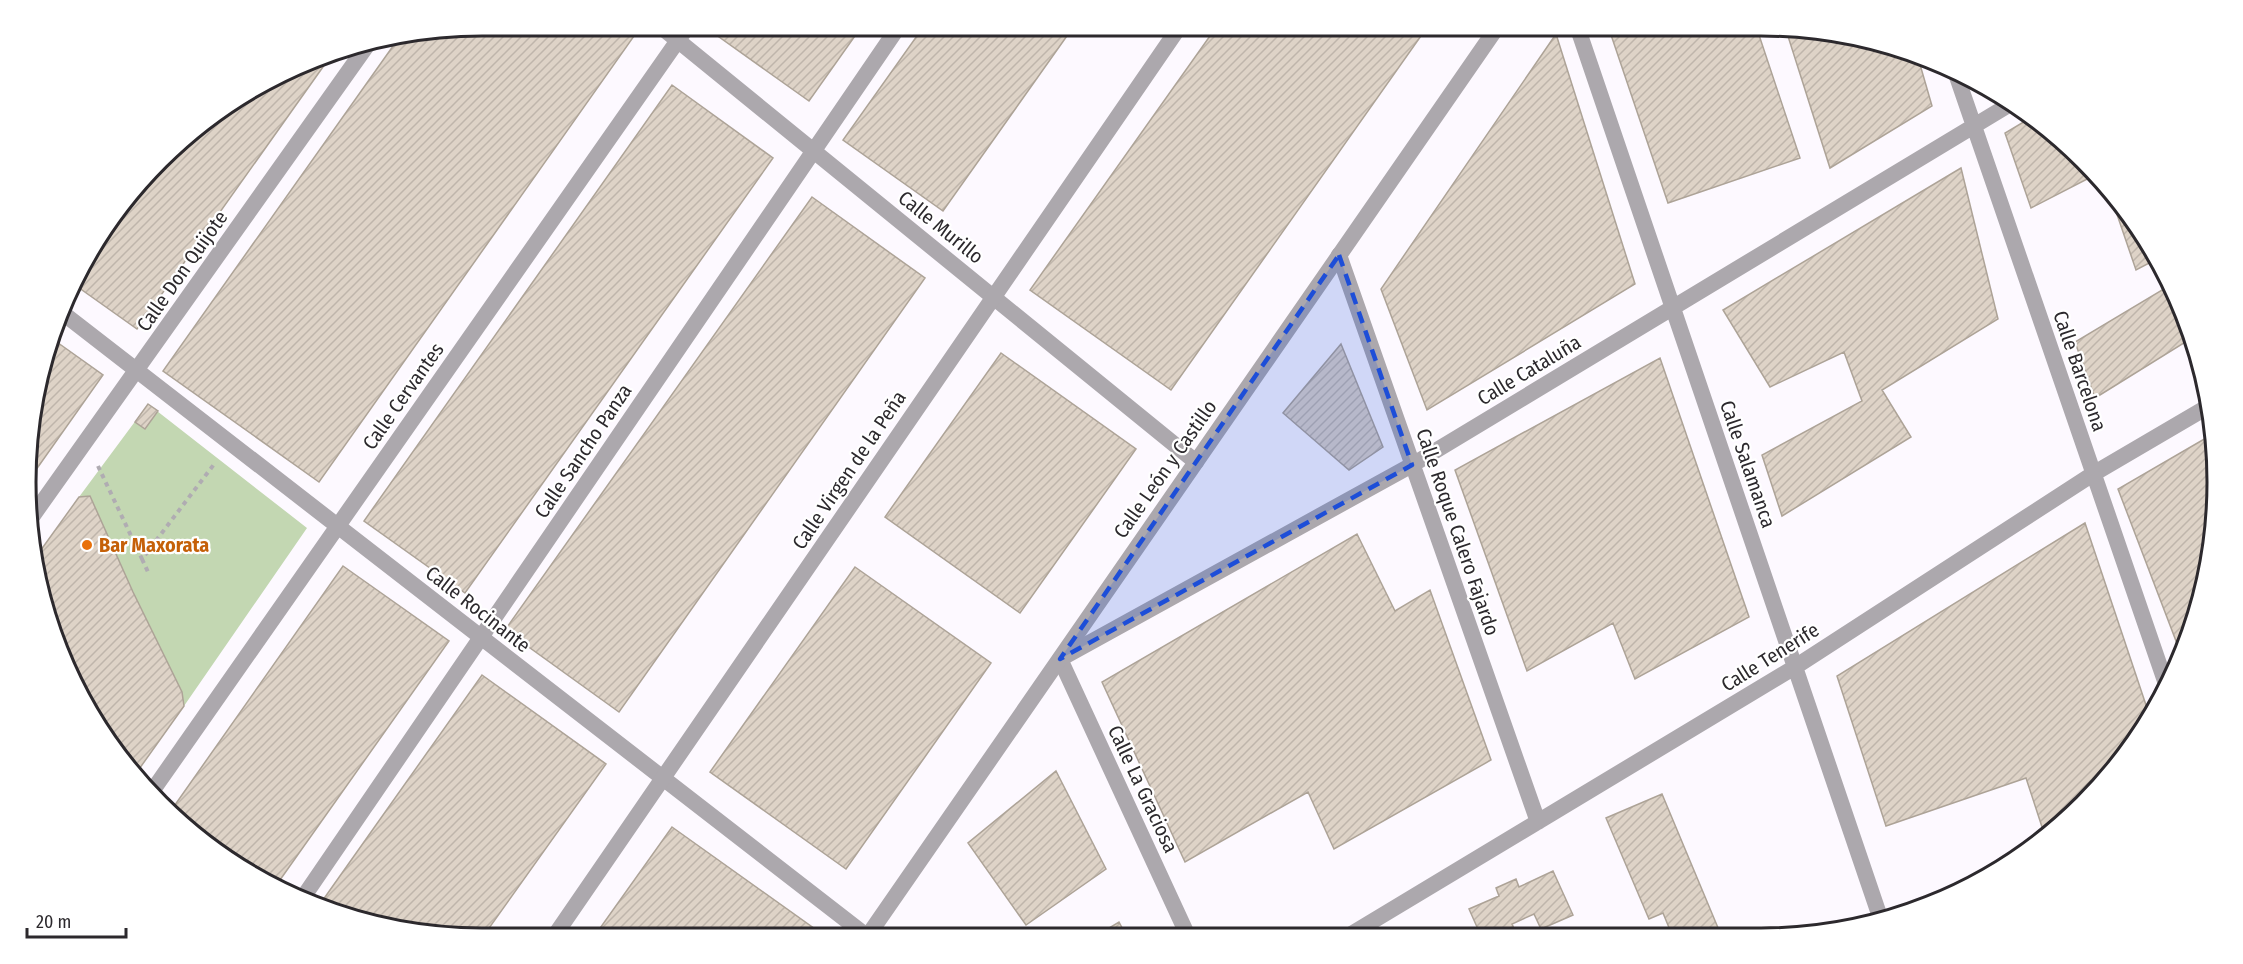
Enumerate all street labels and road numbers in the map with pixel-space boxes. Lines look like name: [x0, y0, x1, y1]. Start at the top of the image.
street label: Calle Murillo: [894, 185, 988, 269]
street label: Calle Don Quijote: [132, 206, 232, 336]
street label: Calle Barcelona: [2048, 308, 2112, 434]
street label: Calle Cataluña: [1473, 330, 1585, 410]
street label: Calle Cervantes: [357, 338, 449, 454]
street label: Calle Sancho Panza: [529, 379, 637, 523]
street label: Calle Virgen de la Peña: [787, 386, 911, 554]
street label: Calle León y Castillo: [1108, 395, 1222, 543]
street label: Calle Salamanca: [1715, 397, 1781, 531]
street label: Calle Roque Calero Fajardo: [1411, 425, 1505, 639]
street label: Calle Rocinante: [421, 561, 535, 657]
street label: Calle Tenerife: [1717, 617, 1823, 697]
street label: Calle La Graciosa: [1103, 721, 1183, 857]

